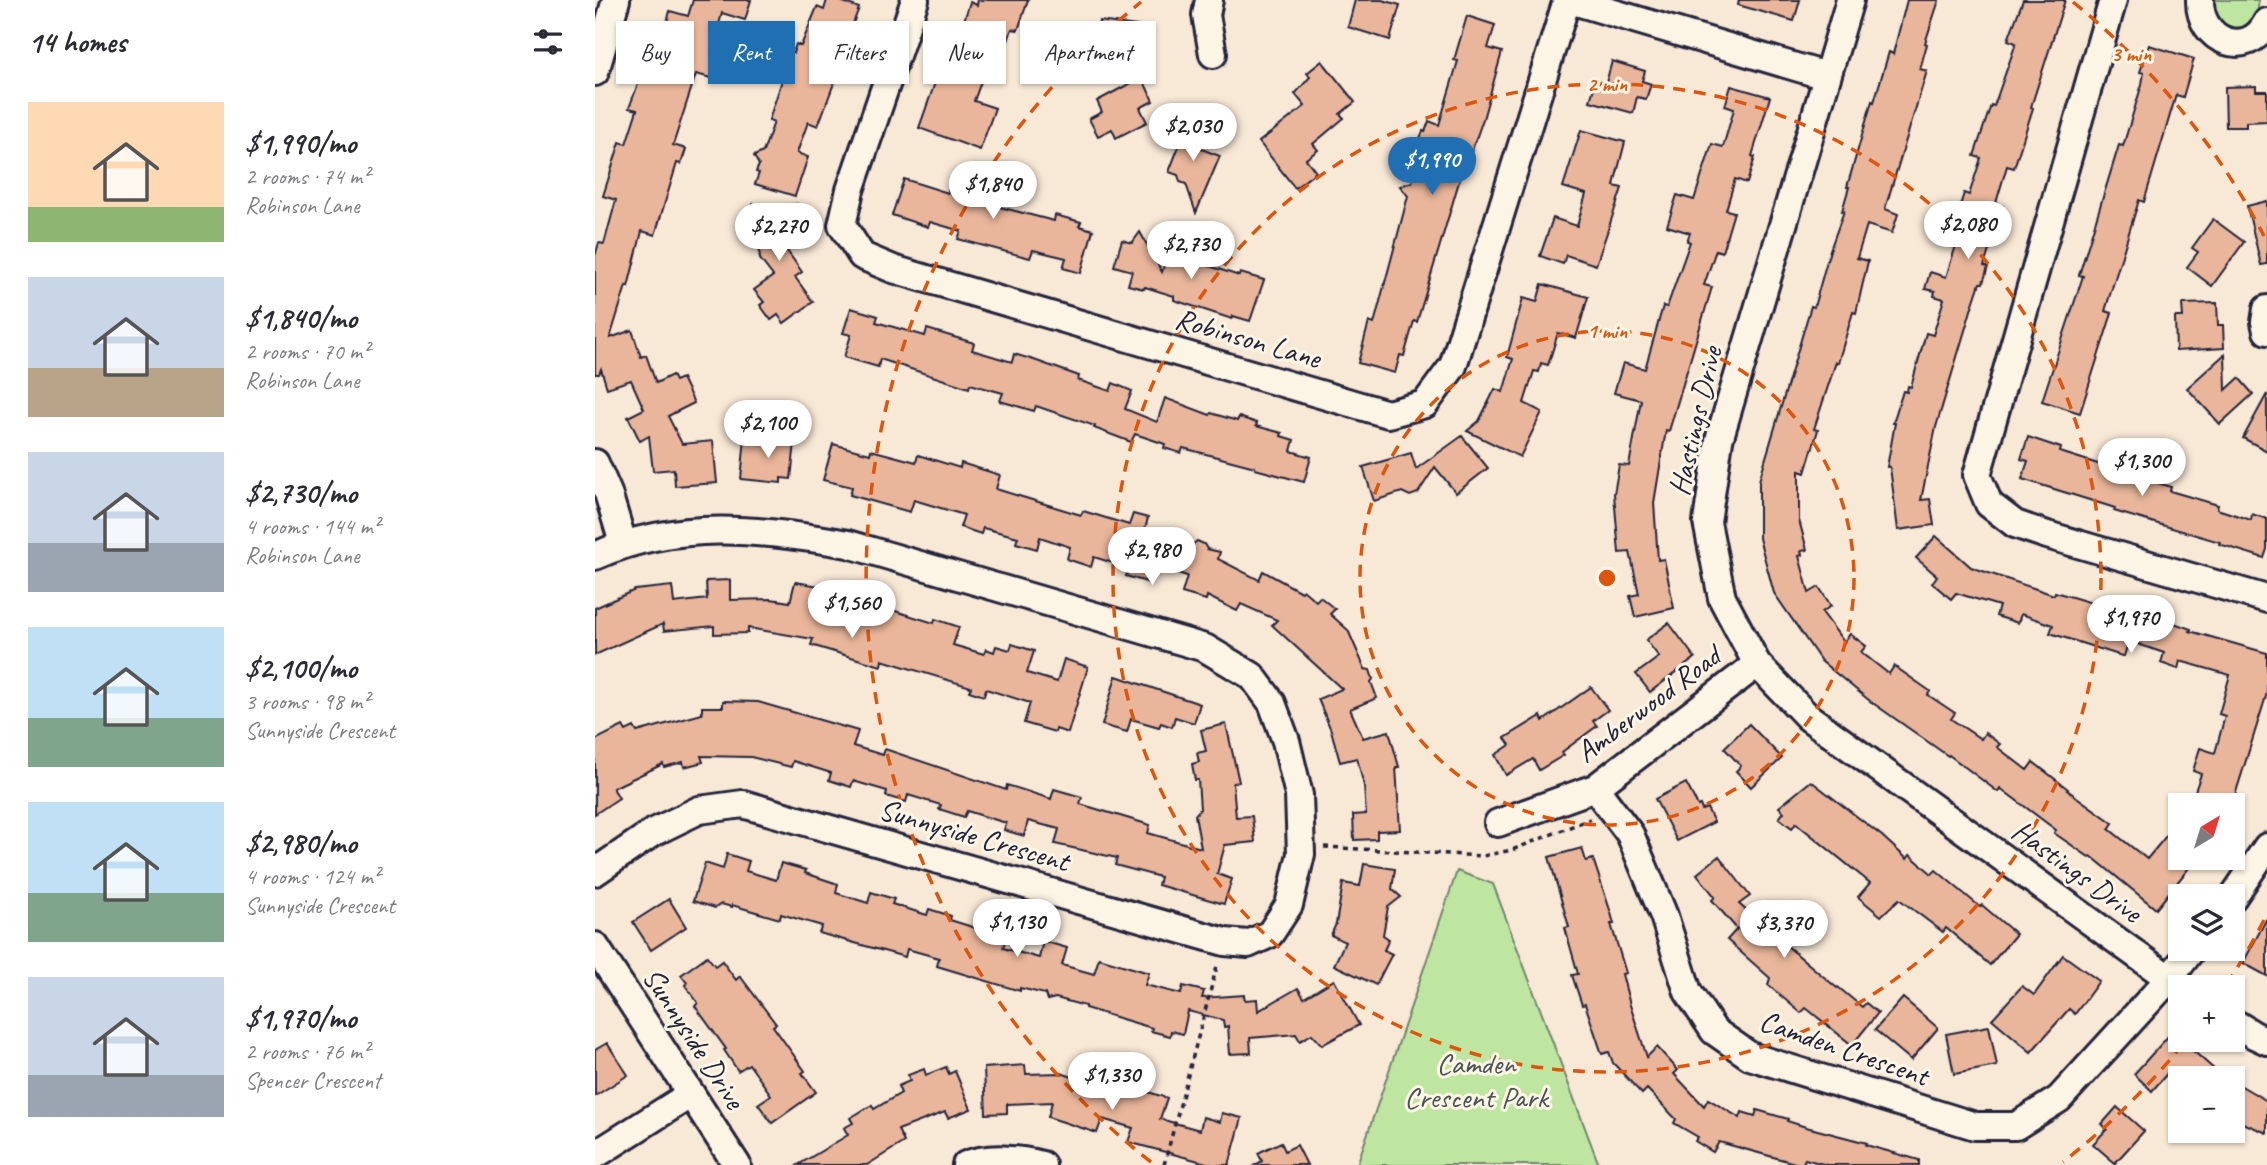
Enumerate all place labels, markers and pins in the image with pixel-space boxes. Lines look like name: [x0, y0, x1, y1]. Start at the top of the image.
pin: $2,030: [1136, 104, 1250, 163]
pin: $1,990: [1375, 138, 1489, 197]
pin: $1,840: [936, 162, 1050, 221]
pin: $2,080: [1911, 202, 2025, 261]
pin: $2,270: [722, 204, 836, 263]
pin: $2,730: [1134, 222, 1248, 281]
pin: $2,100: [711, 400, 825, 460]
pin: $1,300: [2085, 438, 2199, 498]
pin: $2,980: [1095, 528, 1209, 587]
centre of rings: [1595, 566, 1619, 590]
pin: $1,560: [795, 580, 909, 640]
pin: $1,970: [2074, 596, 2188, 655]
pin: $1,130: [960, 900, 1074, 959]
pin: $3,370: [1727, 900, 1841, 960]
pin: $1,330: [1055, 1052, 1169, 1112]

